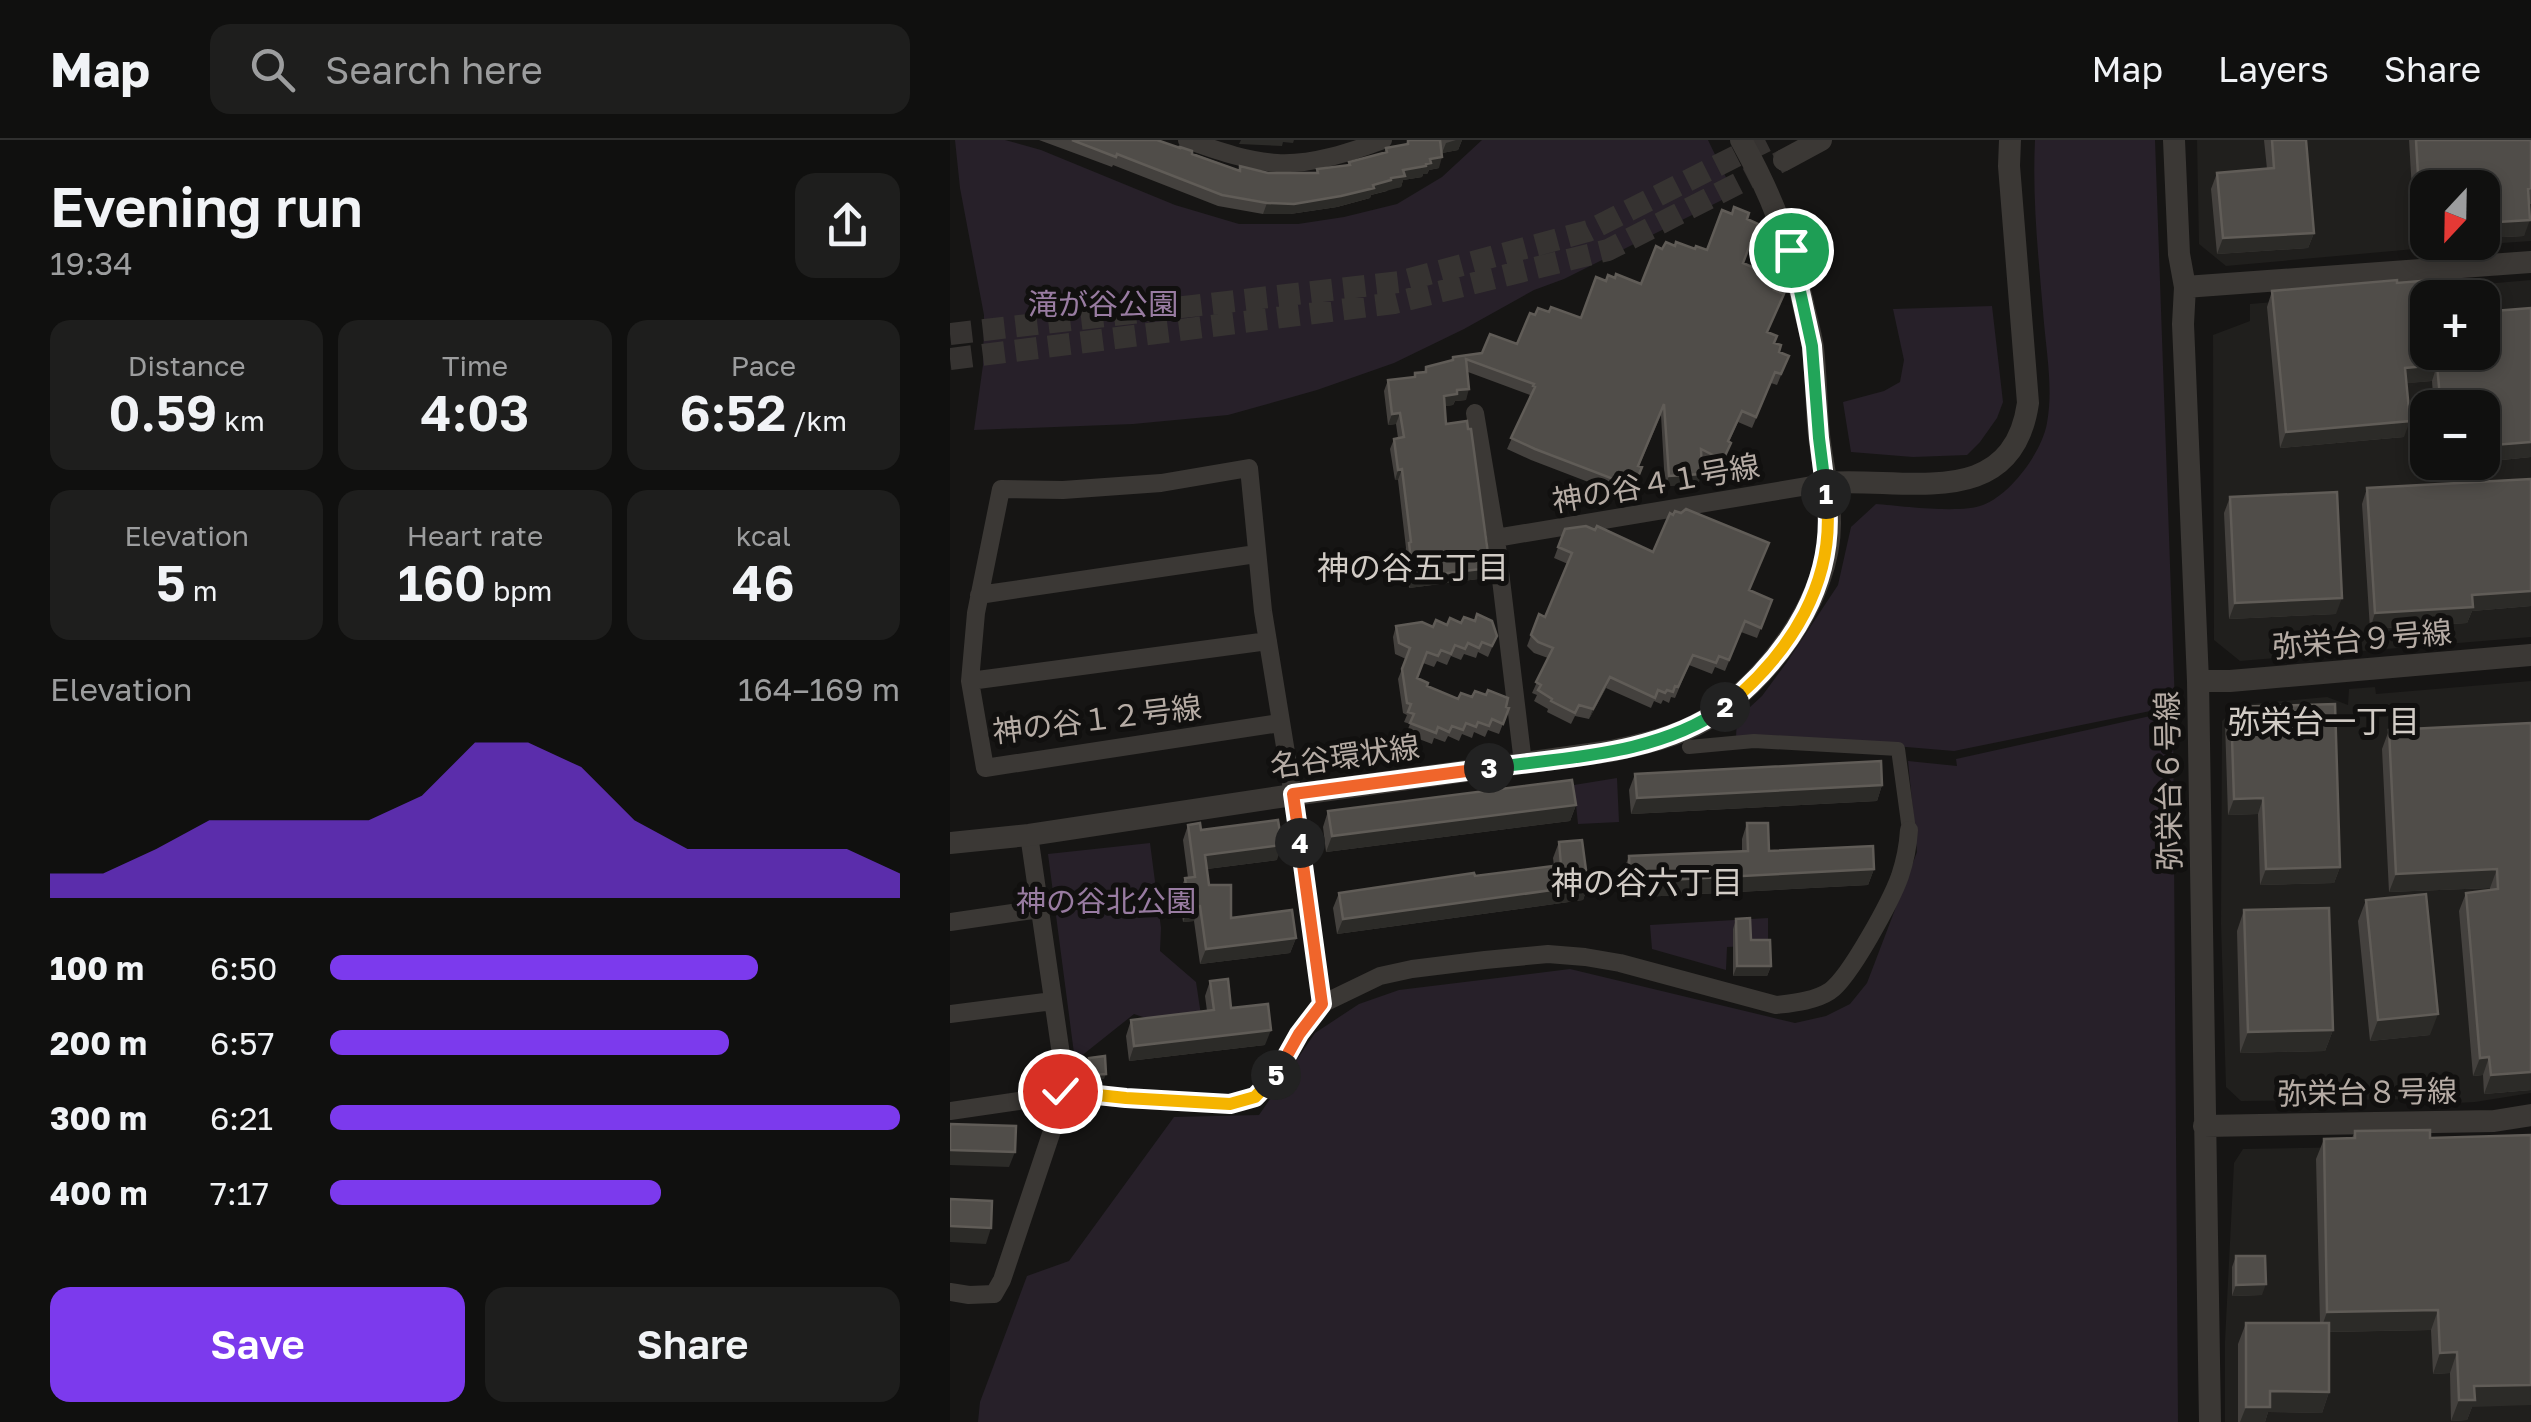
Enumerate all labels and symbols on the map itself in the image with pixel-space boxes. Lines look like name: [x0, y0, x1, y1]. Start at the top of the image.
north arrow: [2410, 170, 2500, 260]
pin: [1749, 208, 1834, 293]
park label: 滝が谷公園: [1028, 286, 1178, 322]
street label: 神の谷４１号線: [1549, 447, 1762, 519]
pin: 1: [1801, 469, 1851, 519]
district label: 神の谷五丁目: [1317, 548, 1509, 586]
street label: 弥栄台９号線: [2271, 613, 2453, 665]
pin: 2: [1700, 682, 1750, 732]
street label: 神の谷１２号線: [990, 688, 1203, 750]
street label: 弥栄台６号線: [2148, 691, 2188, 871]
district label: 弥栄台一丁目: [2228, 702, 2420, 740]
street label: 名谷環状線: [1268, 728, 1422, 784]
pin: 3: [1464, 743, 1514, 793]
pin: 4: [1275, 818, 1325, 868]
district label: 神の谷六丁目: [1551, 863, 1743, 901]
park label: 神の谷北公園: [1016, 883, 1196, 919]
pin: [1018, 1049, 1103, 1134]
pin: 5: [1251, 1050, 1301, 1100]
street label: 弥栄台８号線: [2277, 1072, 2457, 1112]

